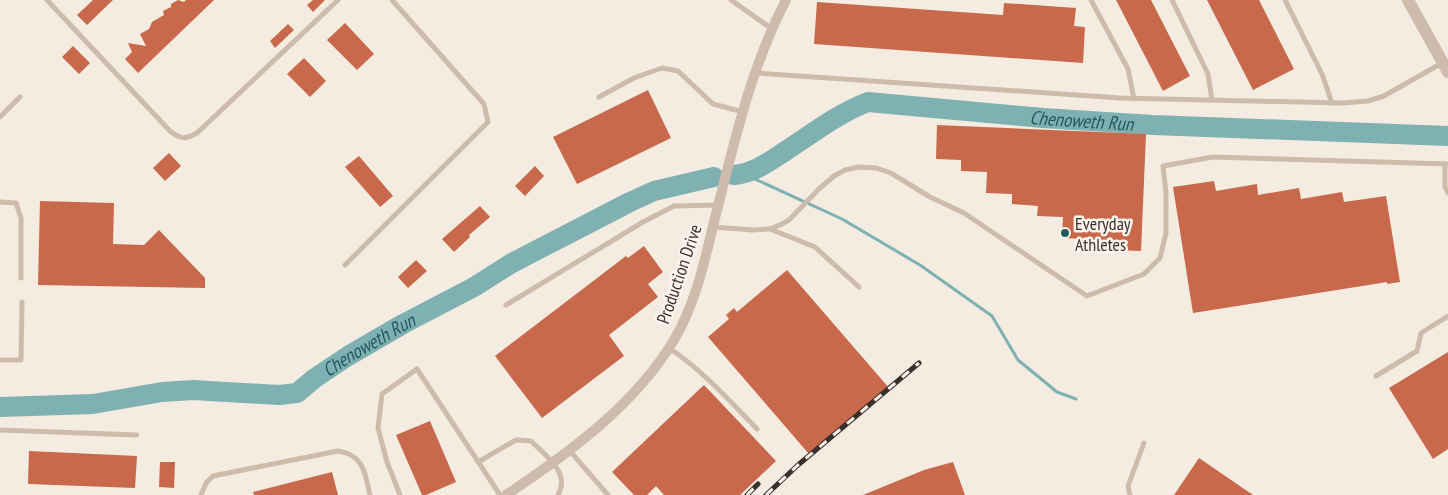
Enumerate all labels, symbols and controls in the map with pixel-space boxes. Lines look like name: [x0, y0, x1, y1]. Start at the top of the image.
water label: Chenoweth Run: [1029, 105, 1136, 136]
place label: Everyday Athletes: [1075, 212, 1131, 256]
street label: Production Drive: [651, 221, 707, 327]
marker: Everyday Athletes: [1059, 227, 1071, 239]
water label: Chenoweth Run: [318, 307, 420, 382]

